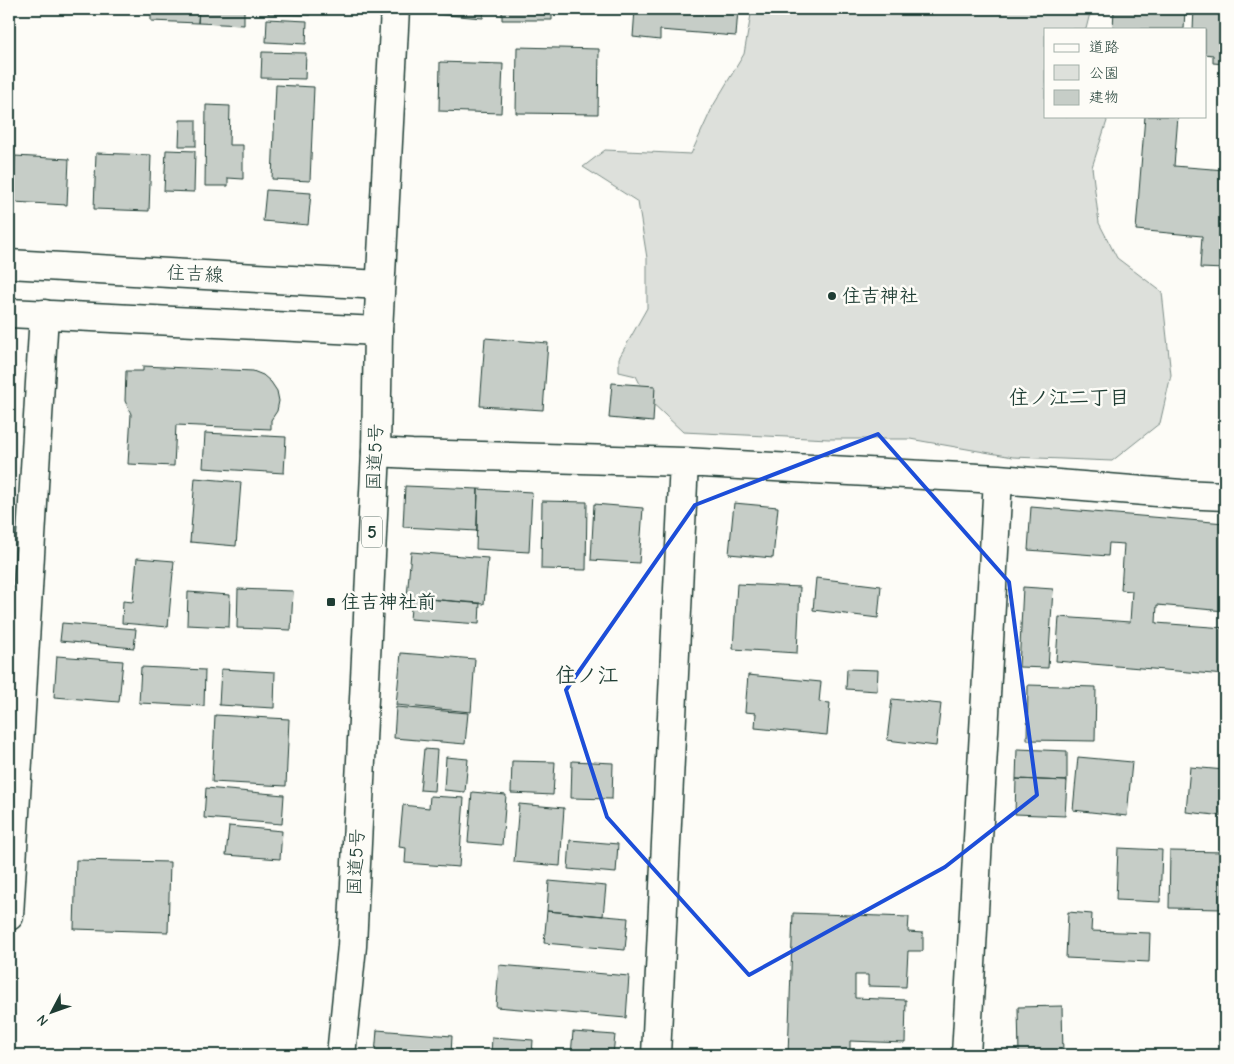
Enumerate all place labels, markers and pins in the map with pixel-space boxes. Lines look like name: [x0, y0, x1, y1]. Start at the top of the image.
place label: 住吉神社: [842, 285, 918, 307]
marker: 住吉神社: [826, 290, 838, 302]
place label: 住吉神社前: [341, 591, 436, 613]
marker: 住吉神社前: [325, 596, 337, 608]

